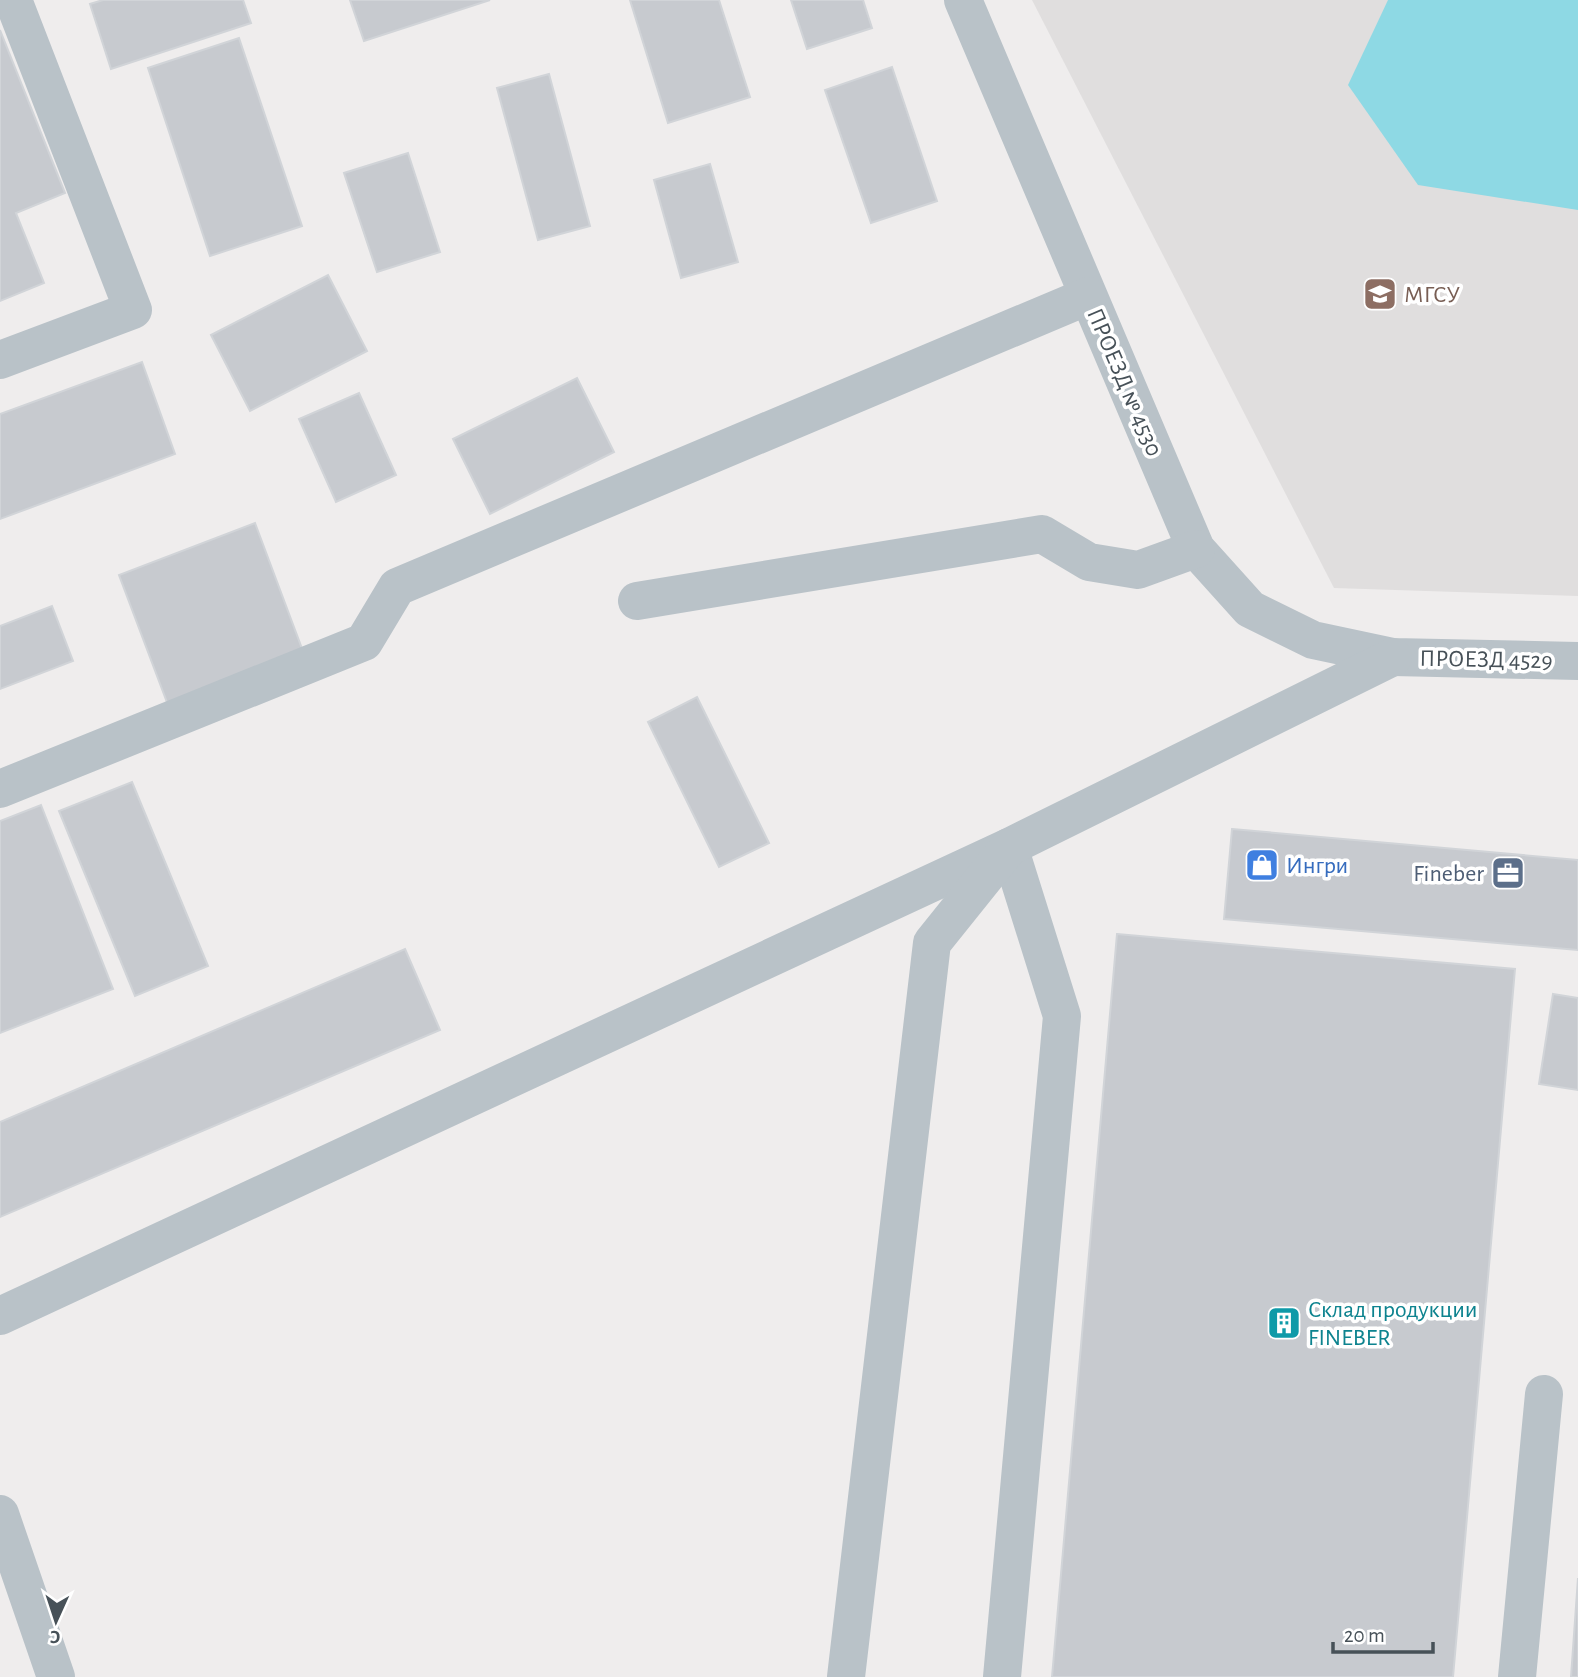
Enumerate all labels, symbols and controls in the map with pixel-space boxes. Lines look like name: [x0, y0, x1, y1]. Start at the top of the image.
school or university icon: МГСУ: [1361, 275, 1399, 313]
place label: МГСУ: [1404, 283, 1461, 307]
street label: ПРОЕЗД № 4530: [1082, 305, 1166, 460]
street label: ПРОЕЗД 4529: [1419, 647, 1553, 673]
shop icon: Ингри: [1243, 846, 1281, 884]
place label: Ингри: [1286, 854, 1348, 878]
office icon: Fineber: [1489, 854, 1527, 892]
place label: Fineber: [1413, 862, 1484, 886]
place label: Склад продукции FINEBER: [1308, 1298, 1477, 1350]
building icon: Склад продукции FINEBER: [1265, 1304, 1303, 1342]
north arrow: [21, 1586, 91, 1656]
scale bar: [1333, 1610, 1433, 1654]
text: 20 m: [1344, 1625, 1385, 1646]
text: С: [49, 1627, 61, 1646]

